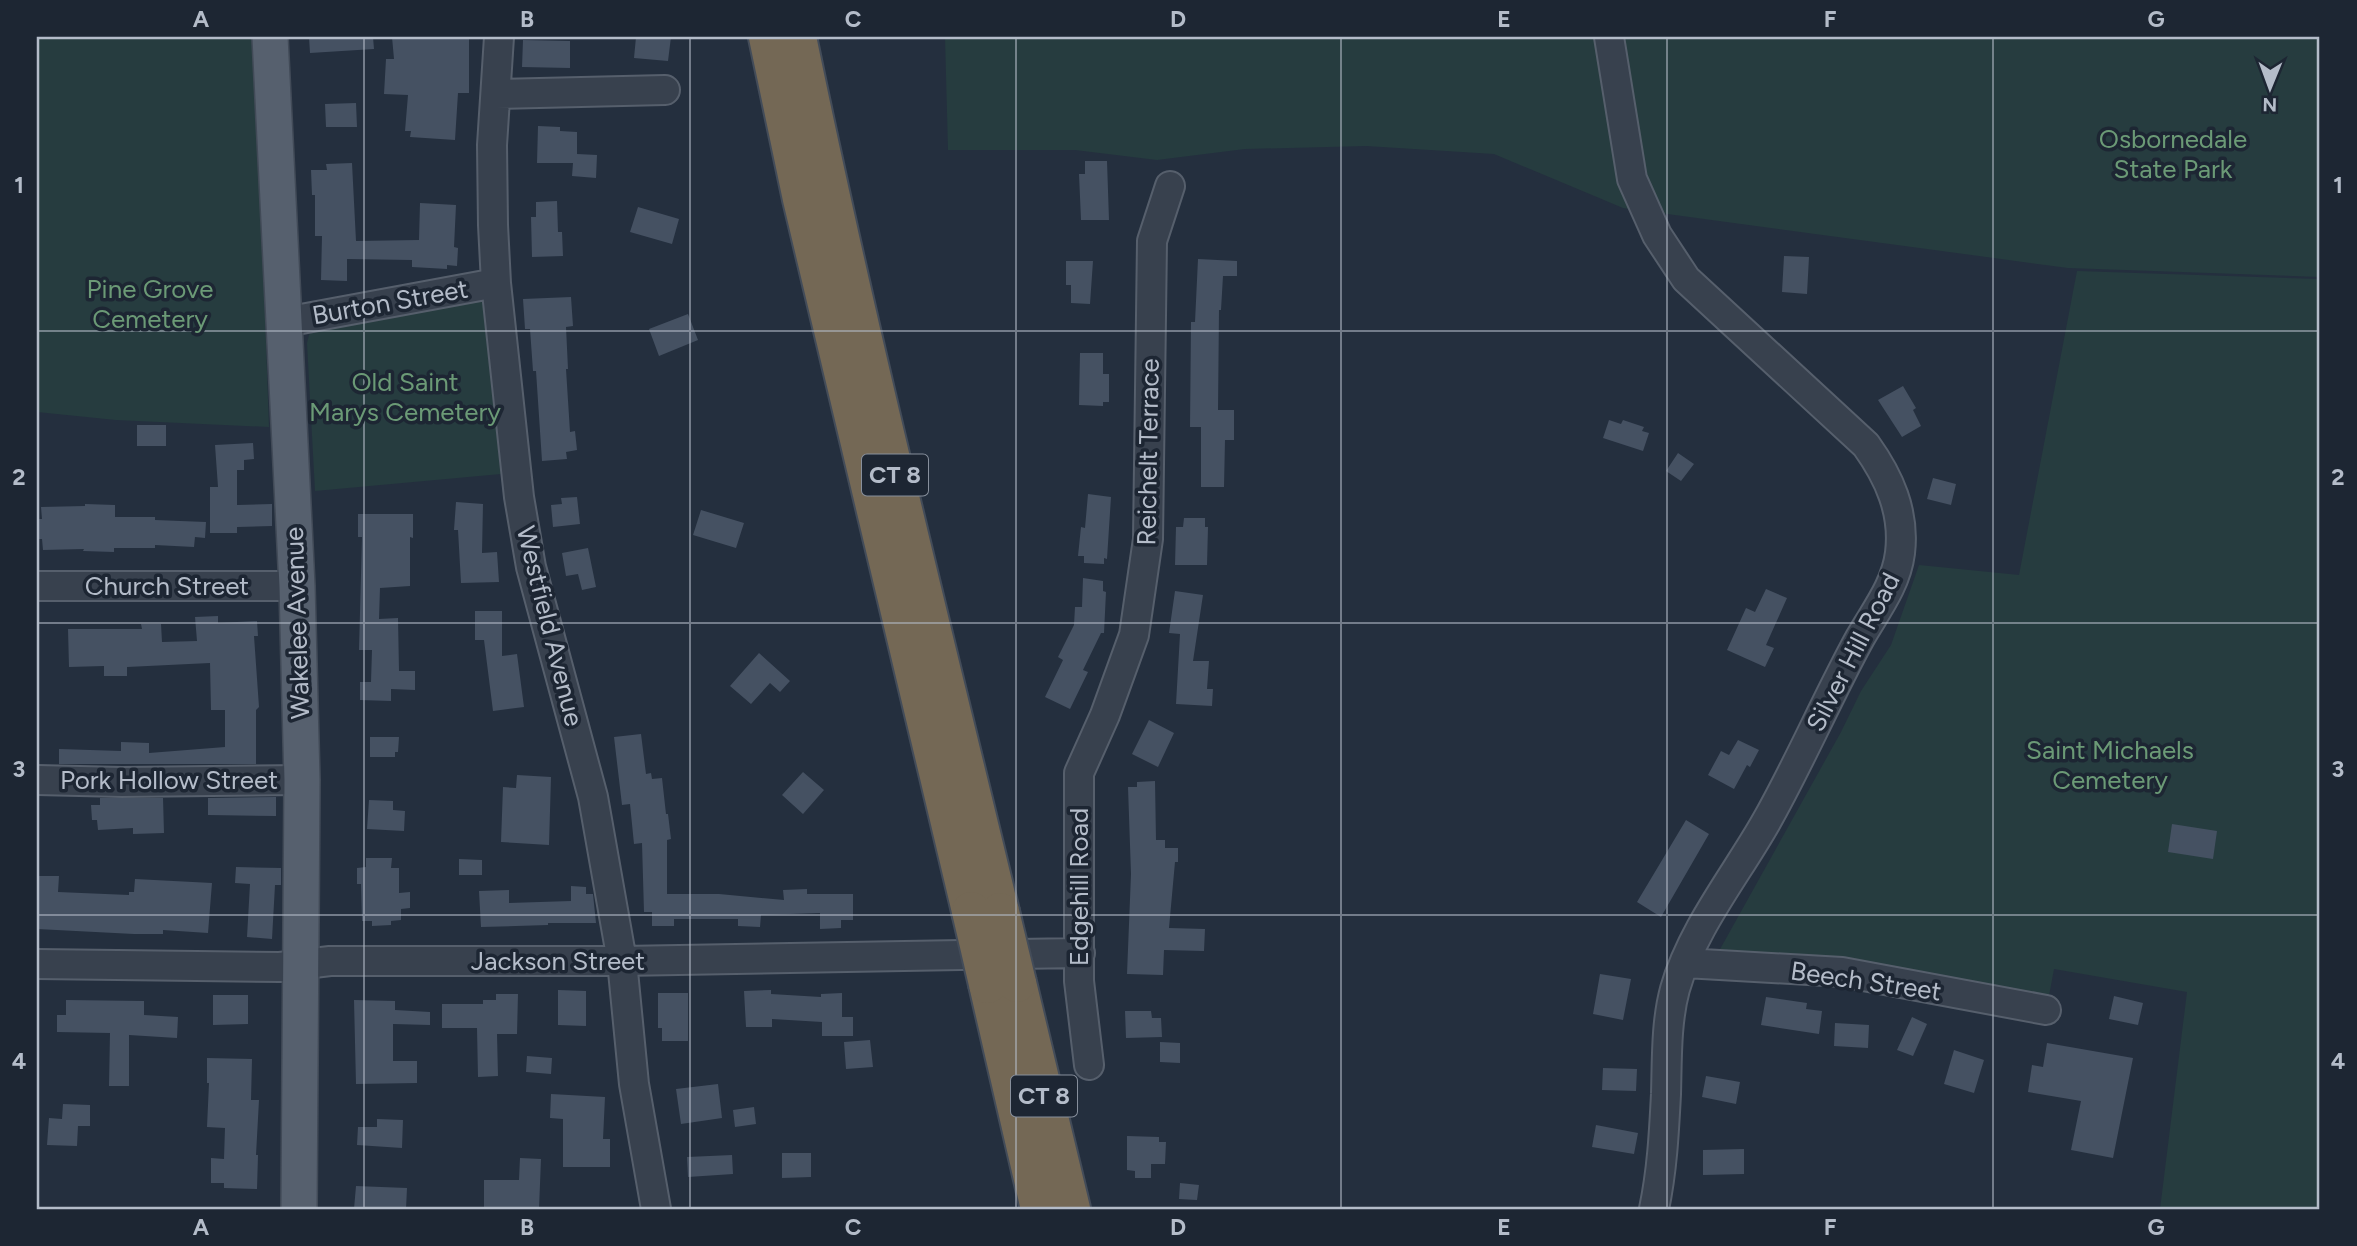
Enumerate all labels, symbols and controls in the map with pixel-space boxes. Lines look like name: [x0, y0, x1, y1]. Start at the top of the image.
text: A: [193, 5, 210, 33]
text: B: [520, 5, 534, 33]
text: C: [845, 5, 862, 33]
text: D: [1170, 5, 1186, 33]
text: E: [1497, 5, 1511, 33]
text: F: [1824, 5, 1837, 33]
text: G: [2147, 5, 2165, 33]
north arrow: [2234, 52, 2304, 122]
text: N: [2262, 93, 2277, 116]
park label: Osbornedale State Park: [2099, 123, 2247, 185]
text: 1: [14, 171, 24, 199]
text: 1: [2333, 171, 2343, 199]
park label: Pine Grove Cemetery: [87, 273, 213, 335]
street label: Burton Street: [310, 273, 471, 331]
street label: Reichelt Terrace: [1130, 358, 1166, 546]
park label: Old Saint Marys Cemetery: [309, 366, 501, 428]
road number: CT 8: [862, 454, 928, 496]
text: 2: [12, 463, 26, 491]
text: 2: [2331, 463, 2345, 491]
street label: Westfield Avenue: [510, 523, 590, 729]
street label: Wakelee Avenue: [278, 526, 316, 720]
street label: Silver Hill Road: [1799, 567, 1907, 737]
street label: Church Street: [85, 570, 249, 602]
park label: Saint Michaels Cemetery: [2026, 734, 2194, 796]
text: 3: [13, 755, 25, 783]
text: 3: [2332, 755, 2344, 783]
street label: Pork Hollow Street: [60, 764, 278, 796]
street label: Edgehill Road: [1063, 808, 1095, 966]
street label: Jackson Street: [471, 945, 645, 977]
street label: Beech Street: [1788, 955, 1944, 1007]
text: 4: [12, 1047, 26, 1075]
text: 4: [2331, 1047, 2345, 1075]
road number: CT 8: [1011, 1076, 1077, 1116]
text: A: [193, 1213, 210, 1241]
text: B: [520, 1213, 534, 1241]
text: C: [845, 1213, 862, 1241]
text: D: [1170, 1213, 1186, 1241]
text: E: [1497, 1213, 1511, 1241]
text: F: [1824, 1213, 1837, 1241]
text: G: [2147, 1213, 2165, 1241]

